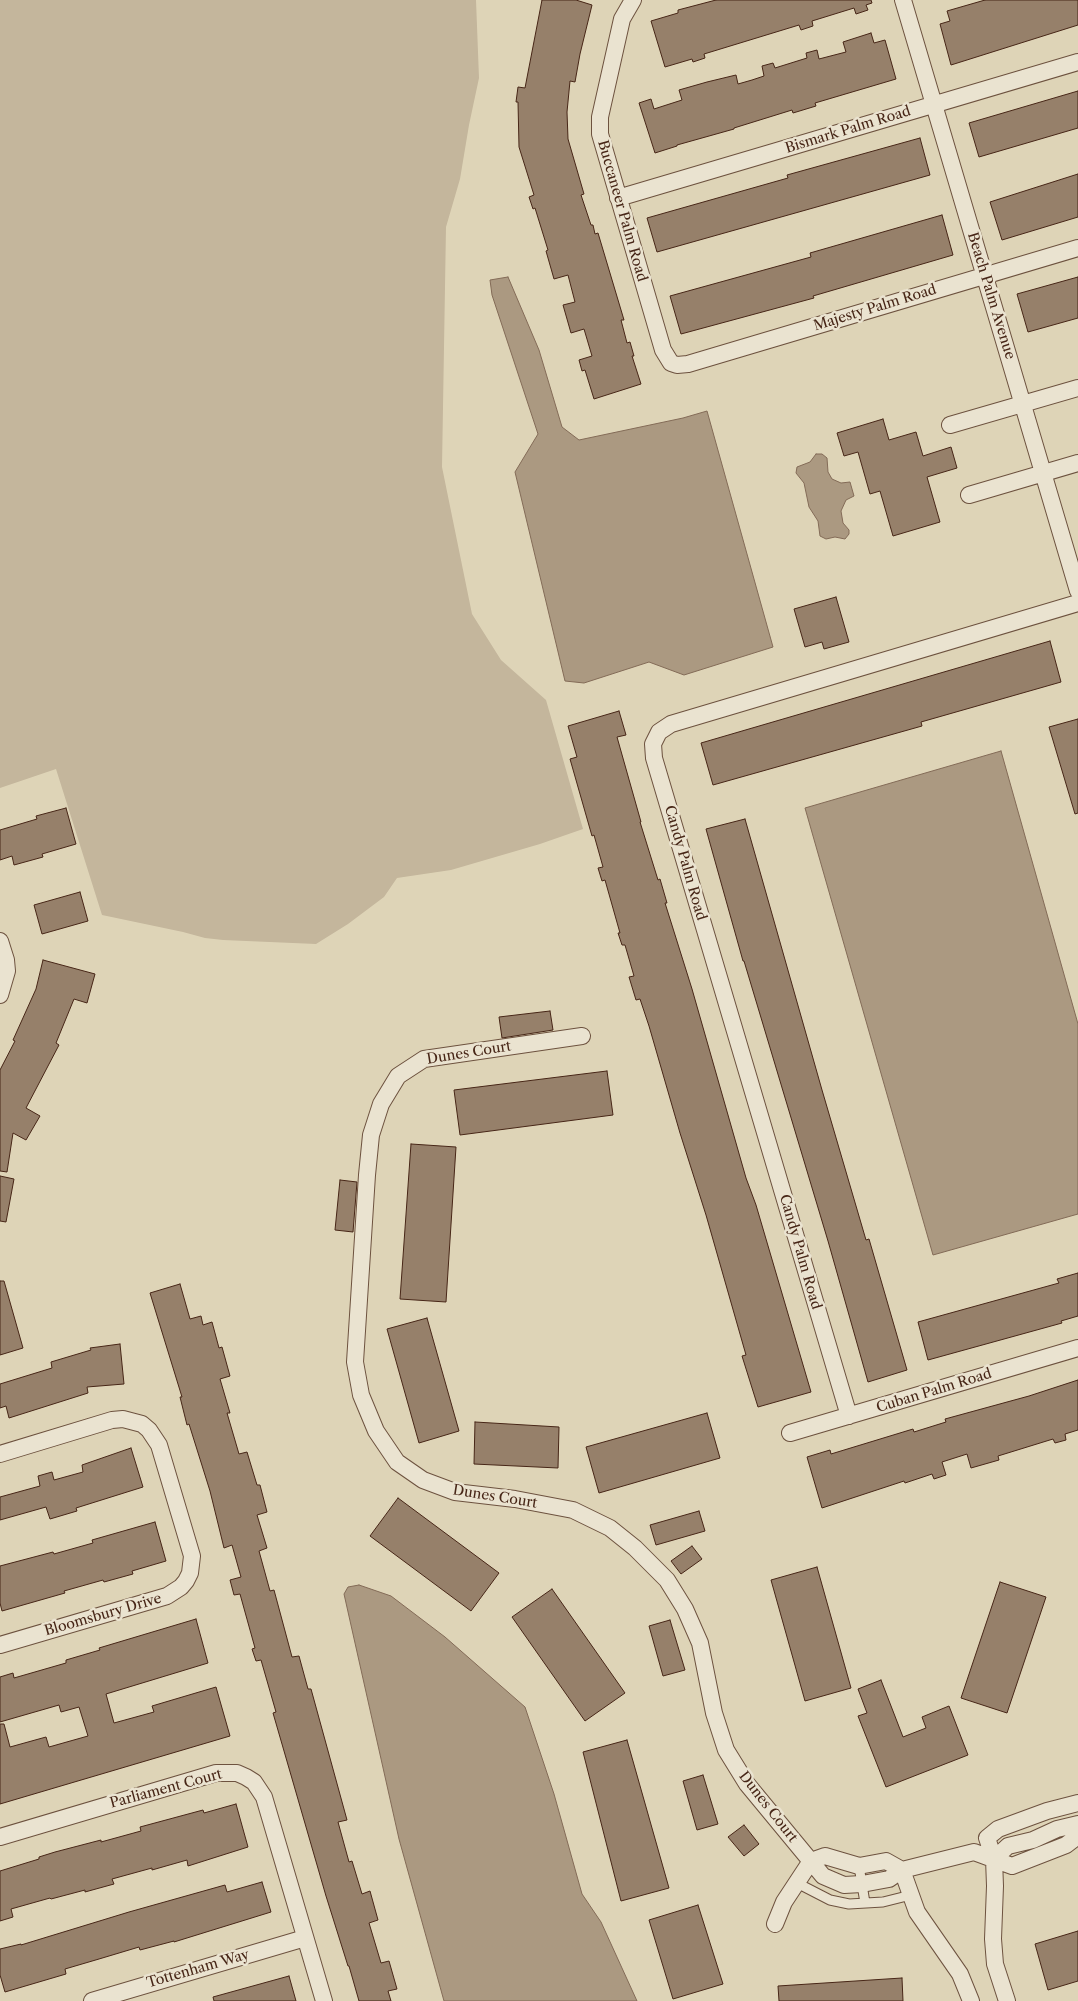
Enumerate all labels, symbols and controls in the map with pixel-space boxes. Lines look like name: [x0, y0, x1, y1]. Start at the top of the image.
street label: Bismark Palm Road: [783, 103, 913, 157]
street label: Buccaneer Palm Road: [594, 138, 650, 284]
street label: Beach Palm Avenue: [964, 230, 1018, 362]
street label: Majesty Palm Road: [811, 281, 939, 335]
street label: Candy Palm Road: [661, 804, 709, 922]
street label: Dunes Court: [426, 1038, 512, 1068]
street label: Candy Palm Road: [776, 1193, 824, 1311]
street label: Cuban Palm Road: [874, 1365, 994, 1417]
street label: Dunes Court: [452, 1482, 538, 1512]
street label: Bloomsbury Drive: [43, 1590, 163, 1640]
street label: Parliament Court: [108, 1766, 224, 1812]
street label: Dunes Court: [735, 1768, 801, 1846]
street label: Tottenham Way: [145, 1946, 251, 1992]

